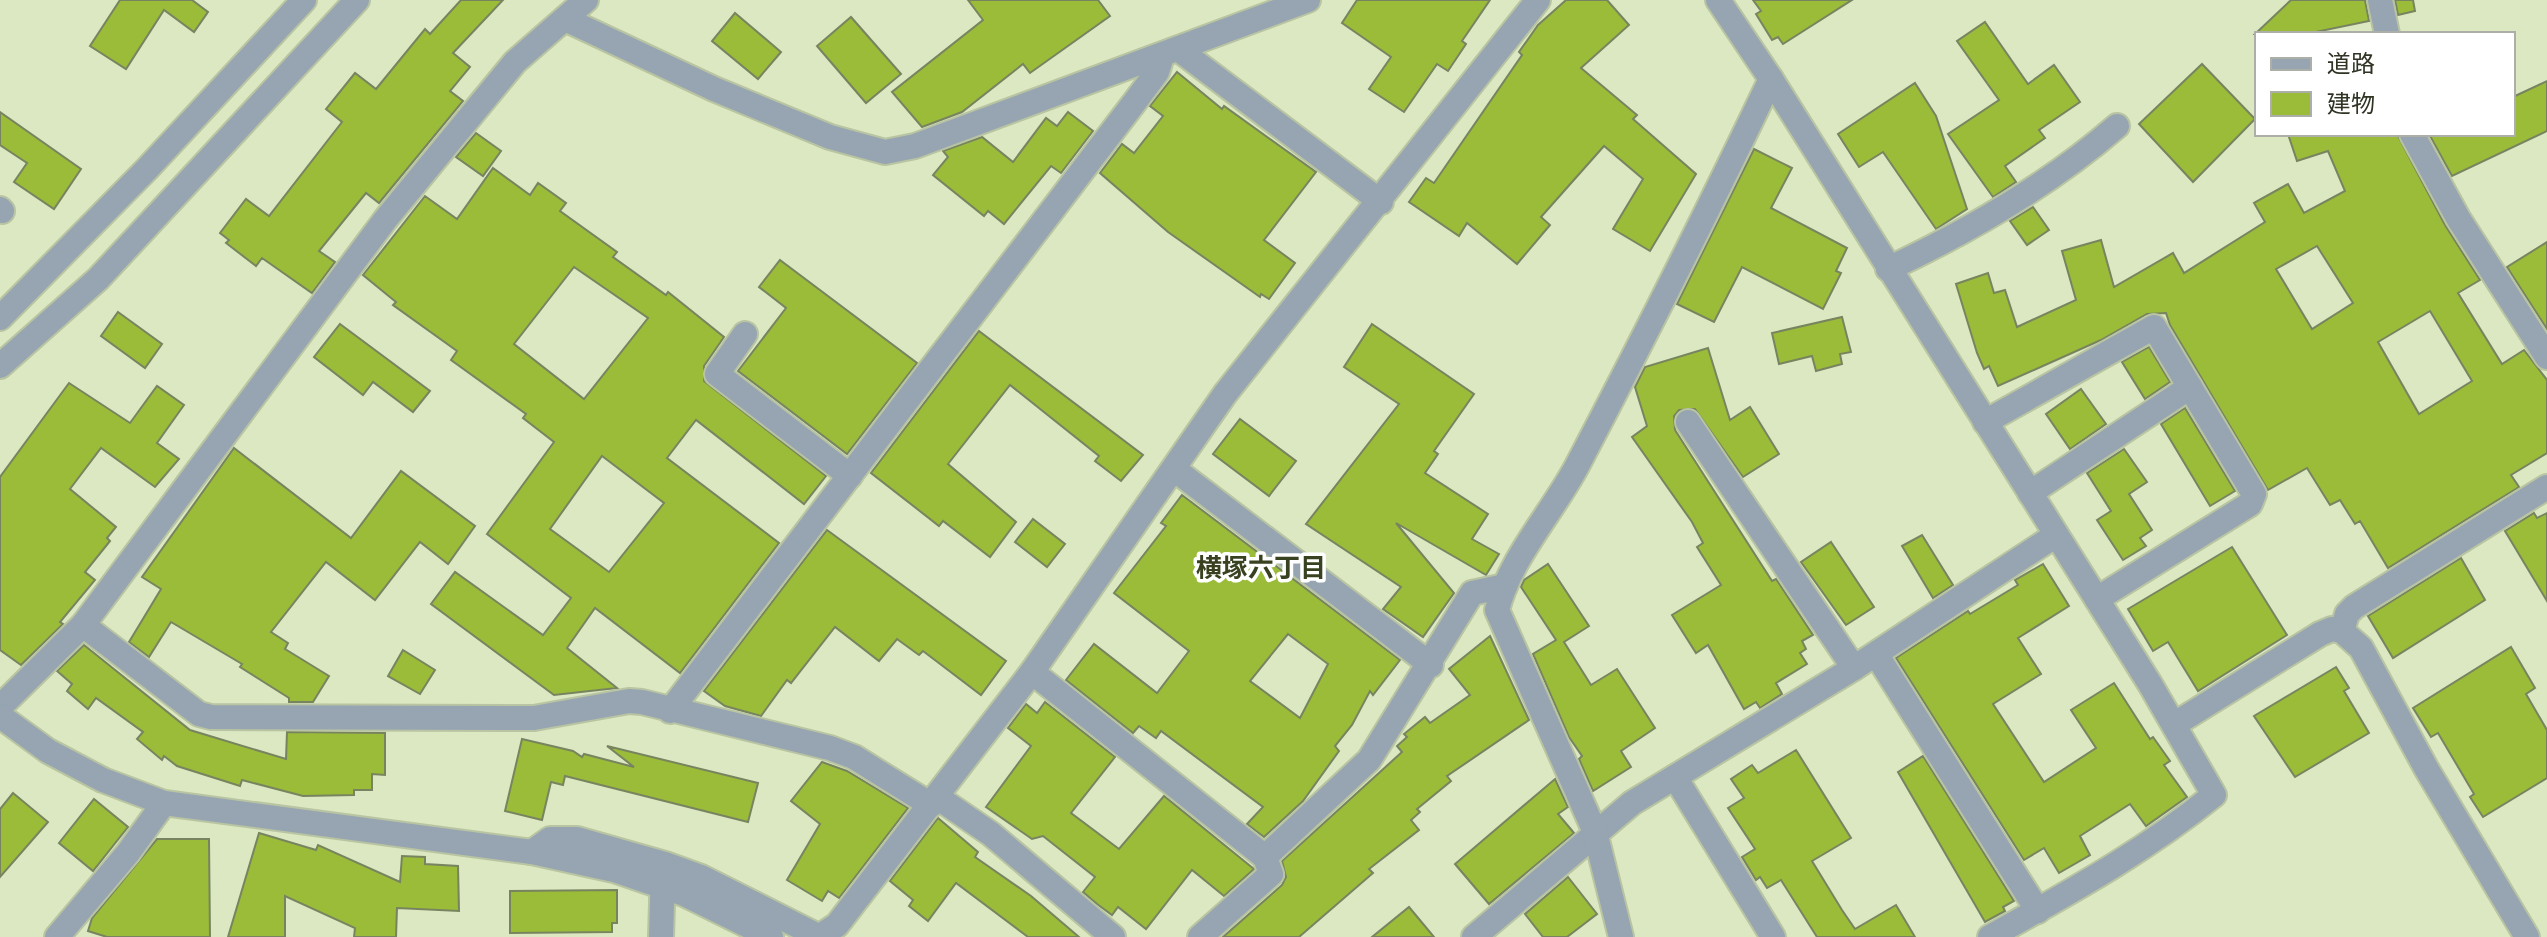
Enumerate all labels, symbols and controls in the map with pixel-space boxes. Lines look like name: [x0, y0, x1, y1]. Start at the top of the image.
legend: [2255, 32, 2515, 136]
text: 道路: [2327, 49, 2375, 78]
text: 建物: [2327, 89, 2375, 118]
district label: 横塚六丁目: [1196, 552, 1326, 584]

